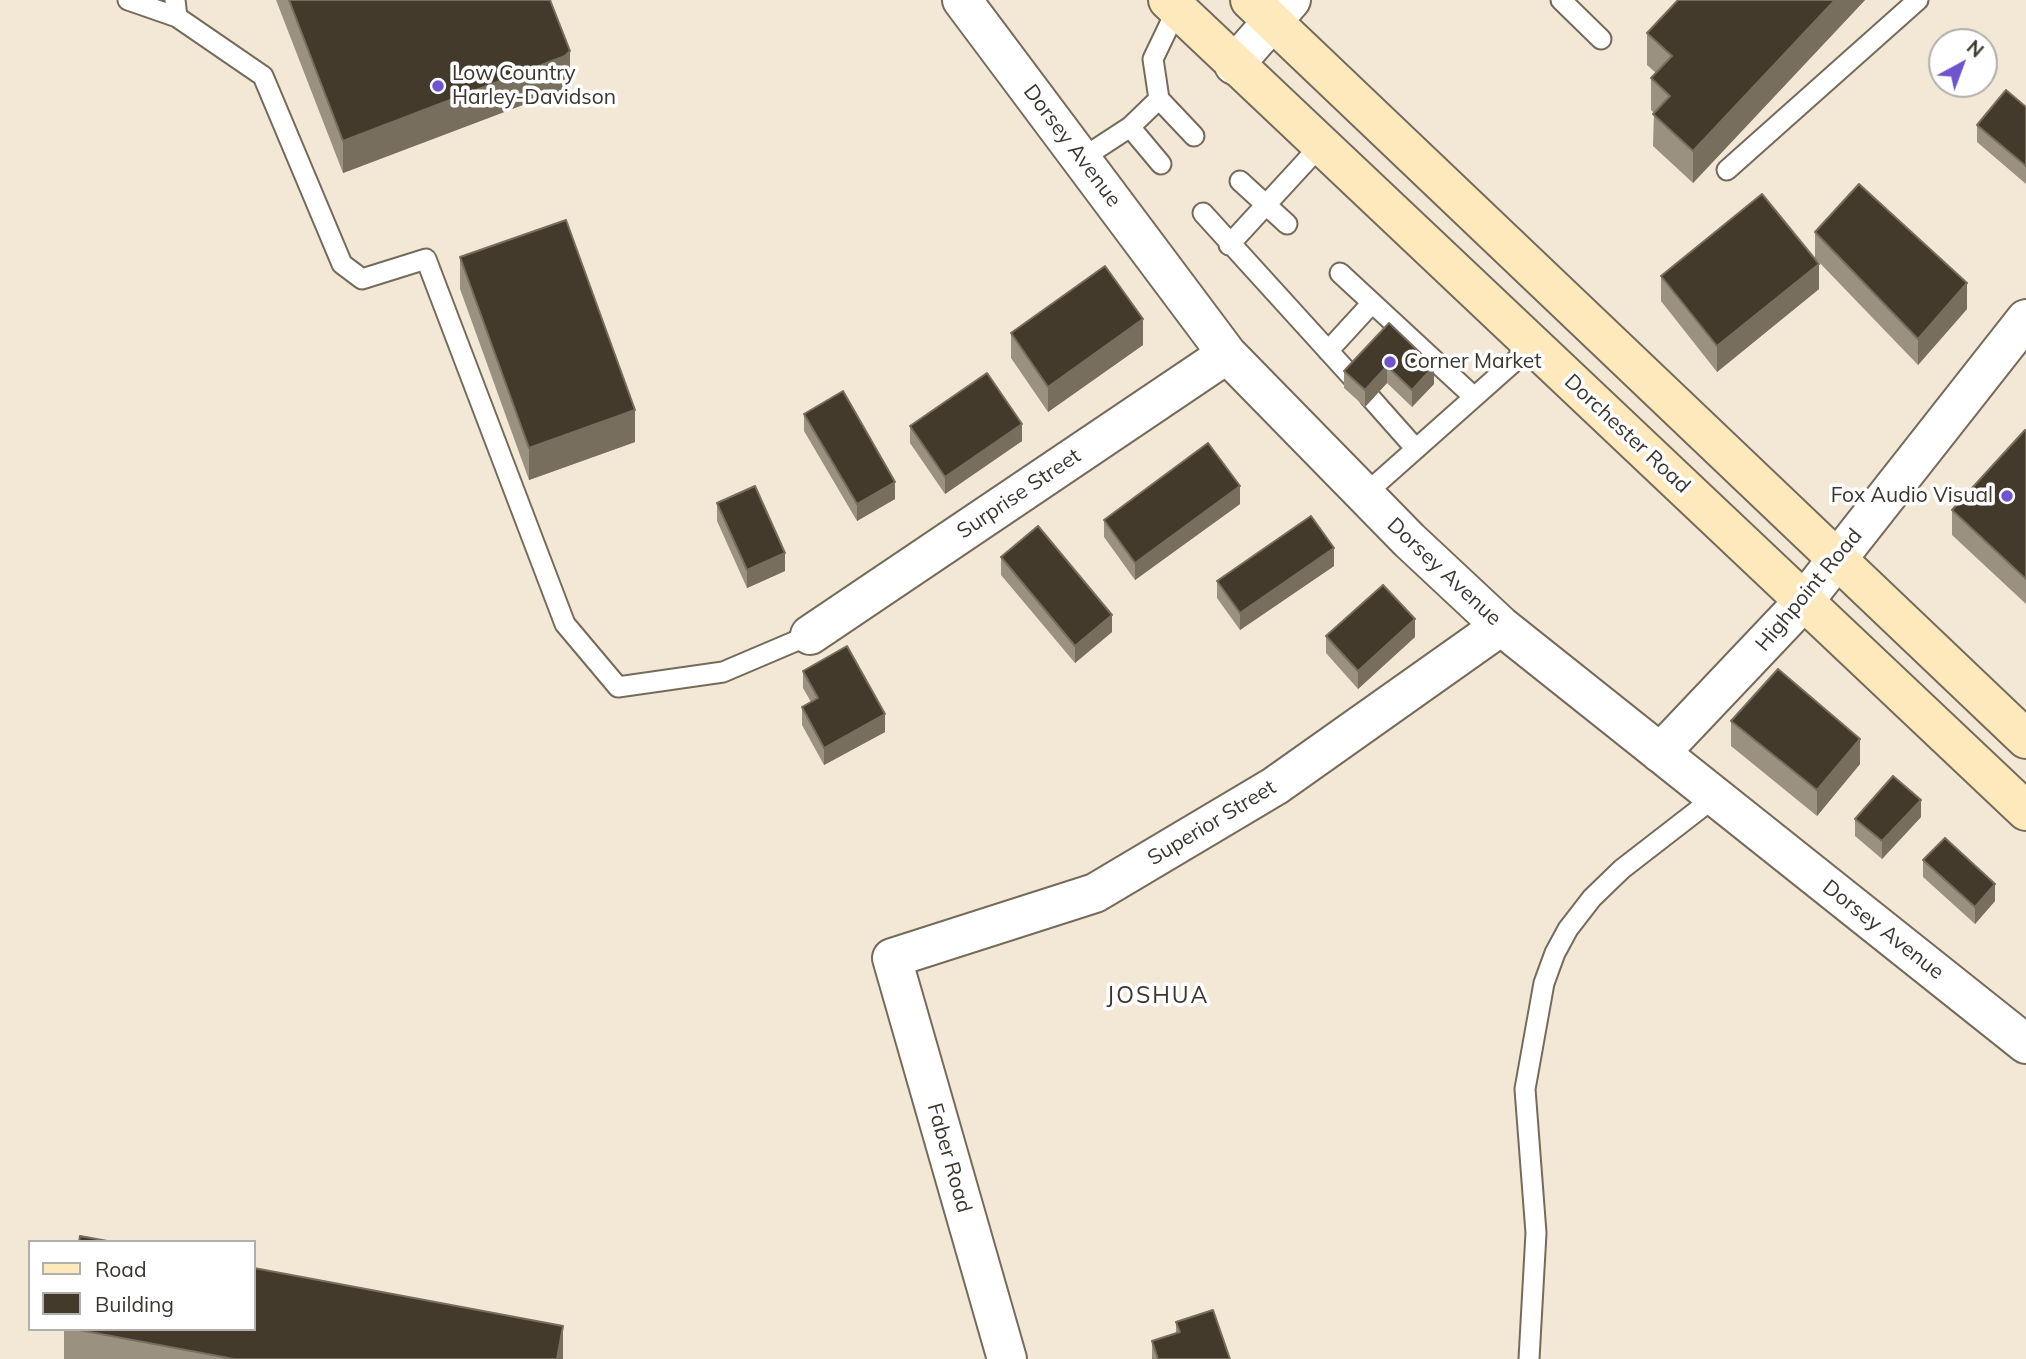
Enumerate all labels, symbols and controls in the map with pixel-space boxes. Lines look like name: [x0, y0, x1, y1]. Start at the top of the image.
north arrow: [1928, 28, 1998, 98]
text: N: [1962, 35, 1989, 62]
place label: Low Country Harley-Davidson: [452, 61, 616, 111]
marker: Low Country Harley-Davidson: [430, 78, 446, 94]
street label: Dorsey Avenue: [1018, 80, 1126, 212]
place label: Corner Market: [1404, 349, 1542, 375]
marker: Corner Market: [1382, 354, 1398, 370]
street label: Dorchester Road: [1559, 369, 1695, 499]
street label: Surprise Street: [952, 443, 1086, 545]
place label: Fox Audio Visual: [1831, 483, 1993, 509]
marker: Fox Audio Visual: [1999, 488, 2015, 504]
street label: Dorsey Avenue: [1382, 513, 1506, 631]
street label: Highpoint Road: [1750, 524, 1868, 656]
street label: Superior Street: [1143, 775, 1281, 871]
street label: Dorsey Avenue: [1817, 875, 1949, 985]
district label: JOSHUA: [1107, 982, 1209, 1010]
street label: Faber Road: [921, 1100, 977, 1216]
legend: [28, 1240, 256, 1331]
text: Road: [95, 1256, 146, 1282]
text: Building: [95, 1291, 174, 1317]

